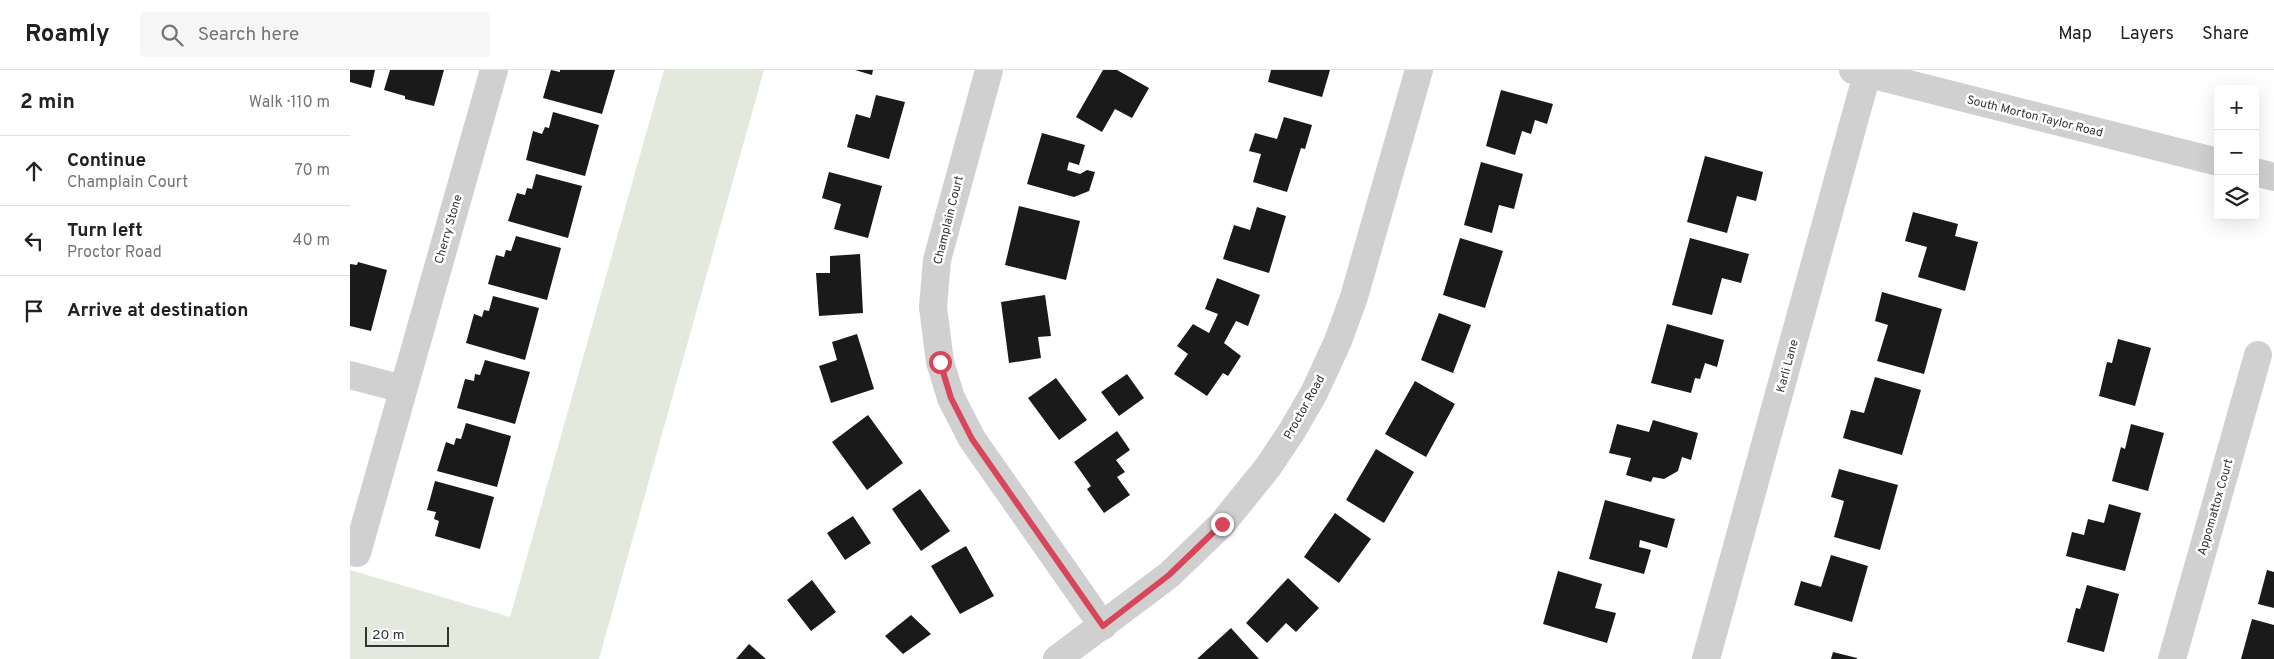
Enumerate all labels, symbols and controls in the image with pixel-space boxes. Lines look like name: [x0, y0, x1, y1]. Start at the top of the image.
search box: [140, 12, 490, 57]
text: Roamly: [25, 20, 110, 50]
icon: search: [158, 21, 186, 49]
text: Search here: [198, 23, 299, 47]
text: Map: [2058, 23, 2092, 46]
text: Layers: [2120, 23, 2174, 46]
text: Share: [2202, 23, 2249, 46]
map controls: [2214, 85, 2259, 220]
button: +: [2214, 85, 2259, 130]
text: 2 min: [20, 89, 75, 116]
street label: South Morton Taylor Road: [1965, 92, 2104, 142]
text: Walk · 110 m: [249, 93, 330, 113]
button: −: [2214, 130, 2259, 175]
text: Continue: [67, 149, 146, 173]
icon: ahead: [20, 157, 48, 185]
text: 70 m: [295, 161, 330, 181]
text: Champlain Court: [67, 173, 188, 193]
street label: Champlain Court: [930, 174, 968, 266]
button: layers: [2214, 175, 2259, 220]
street label: Cherry Stone: [431, 193, 466, 266]
text: Turn left: [67, 219, 143, 243]
icon: left: [20, 227, 48, 255]
text: 40 m: [292, 231, 330, 251]
text: Proctor Road: [67, 243, 162, 263]
icon: arrive: [20, 297, 48, 325]
text: Arrive at destination: [67, 299, 248, 323]
street label: Karli Lane: [1773, 338, 1803, 395]
route start: [929, 351, 952, 374]
street label: Proctor Road: [1281, 373, 1329, 442]
street label: Appomattox Court: [2195, 457, 2237, 557]
route end: [1211, 513, 1234, 536]
scale bar: [365, 624, 449, 647]
text: 20 m: [372, 627, 405, 644]

